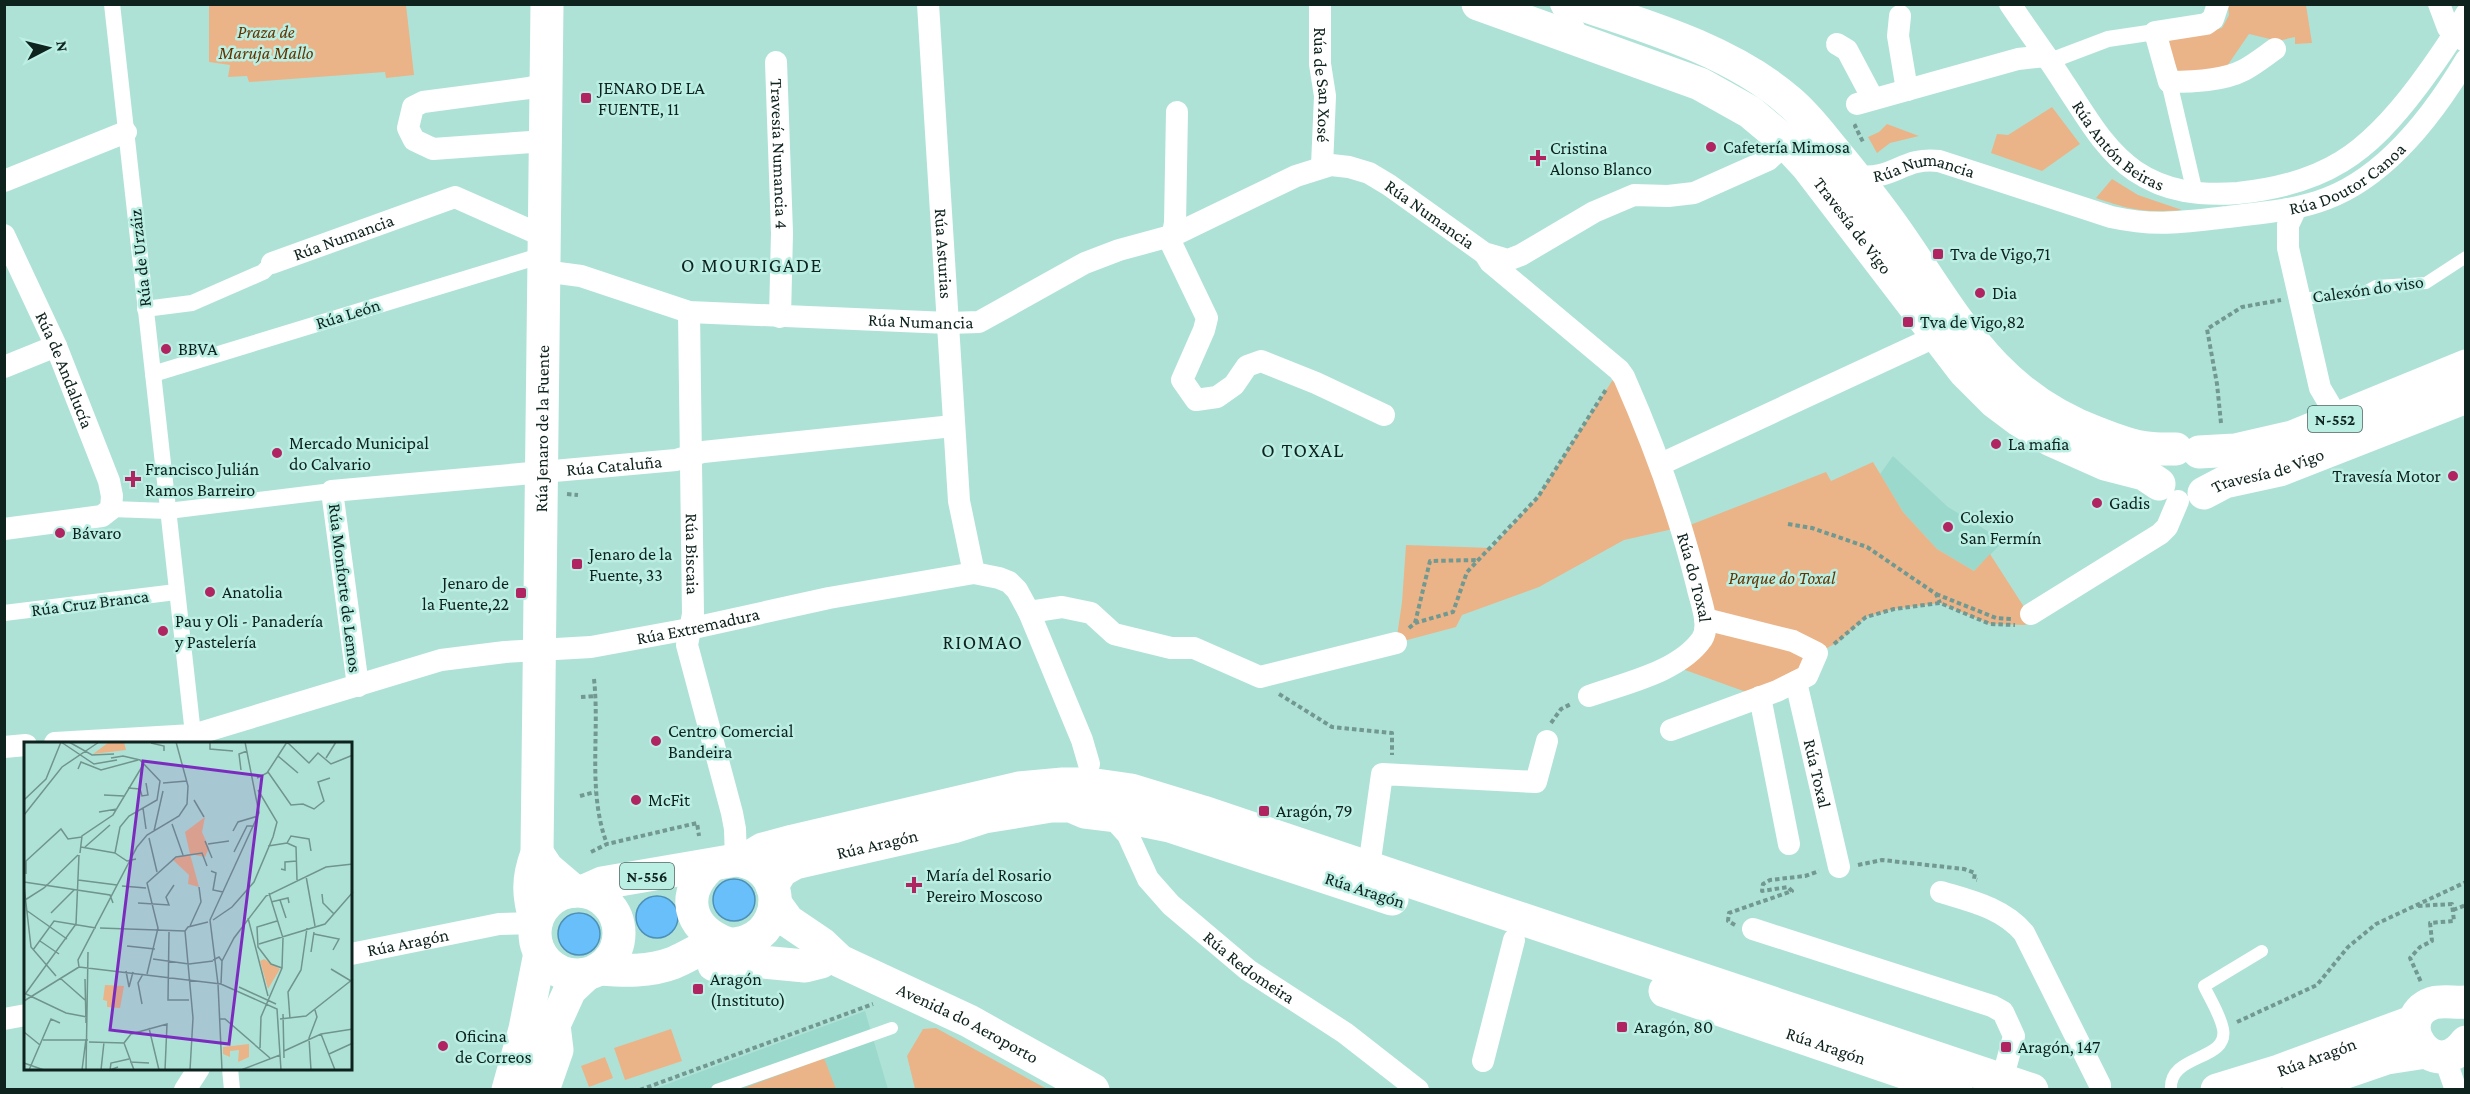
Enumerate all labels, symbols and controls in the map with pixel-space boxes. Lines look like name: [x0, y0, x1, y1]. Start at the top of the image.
north arrow: [18, 18, 78, 78]
park label: Praza de Maruja Mallo: [218, 22, 314, 64]
street label: Rúa de San Xosé: [1310, 27, 1335, 143]
text: N: [53, 40, 72, 53]
place label: JENARO DE LA FUENTE, 11: [596, 78, 706, 119]
street label: Travesía Numancia 4: [767, 78, 792, 230]
marker: JENARO DE LA FUENTE, 11: [579, 91, 593, 105]
street label: Rúa Antón Beiras: [2068, 97, 2167, 195]
place label: Cafetería Mimosa: [1723, 137, 1850, 157]
place label: Cristina Alonso Blanco: [1550, 138, 1652, 179]
street label: Rúa Doutor Canoa: [2287, 139, 2410, 219]
marker: Cafetería Mimosa: [1704, 140, 1718, 154]
street label: Rúa Numancia: [1871, 150, 1977, 186]
marker: Cristina Alonso Blanco: [1531, 151, 1545, 165]
street label: Travesía de Vigo: [1809, 173, 1896, 278]
street label: Rúa Numancia: [1381, 175, 1479, 253]
street label: Rúa de Urzáiz: [125, 208, 155, 308]
street label: Rúa Asturias: [931, 208, 956, 299]
street label: Rúa Numancia: [291, 210, 396, 265]
place label: Tva de Vigo,71: [1950, 244, 2050, 264]
marker: Tva de Vigo,71: [1931, 247, 1945, 261]
district label: O MOURIGADE: [681, 254, 823, 276]
street label: Calexón do viso: [2311, 271, 2425, 307]
place label: Dia: [1992, 283, 2017, 303]
marker: Dia: [1973, 286, 1987, 300]
street label: Rúa León: [313, 295, 383, 333]
street label: Rúa de Andalucía: [31, 308, 97, 431]
street label: Rúa Numancia: [868, 310, 974, 333]
place label: Tva de Vigo,82: [1920, 312, 2025, 332]
marker: Tva de Vigo,82: [1901, 315, 1915, 329]
place label: BBVA: [178, 339, 218, 359]
marker: BBVA: [159, 342, 173, 356]
street label: Rúa Jenaro de la Fuente: [531, 345, 553, 512]
road number: N-552: [2308, 406, 2362, 432]
place label: Mercado Municipal do Calvario: [289, 433, 429, 474]
place label: La mafia: [2008, 434, 2069, 454]
marker: La mafia: [1989, 437, 2003, 451]
district label: O TOXAL: [1261, 439, 1345, 461]
street label: Travesía de Vigo: [2208, 444, 2327, 497]
marker: Mercado Municipal do Calvario: [270, 446, 284, 460]
street label: Rúa Cataluña: [565, 451, 663, 480]
place label: Francisco Julián Ramos Barreiro: [145, 459, 259, 500]
place label: Travesía Motor: [2332, 466, 2442, 486]
marker: Travesía Motor: [2446, 469, 2460, 483]
marker: Francisco Julián Ramos Barreiro: [126, 472, 140, 486]
place label: Gadis: [2109, 493, 2150, 513]
marker: Gadis: [2090, 496, 2104, 510]
street label: Rúa Monforte de Lemos: [325, 502, 365, 674]
place label: Colexio San Fermín: [1960, 507, 2042, 548]
street label: Rúa Biscaia: [682, 513, 703, 595]
marker: Colexio San Fermín: [1941, 520, 1955, 534]
place label: Bávaro: [72, 523, 122, 543]
marker: Bávaro: [53, 526, 67, 540]
street label: Rúa do Toxal: [1673, 530, 1715, 623]
place label: Jenaro de la Fuente, 33: [587, 544, 672, 585]
marker: Jenaro de la Fuente, 33: [570, 557, 584, 571]
park label: Parque do Toxal: [1729, 568, 1836, 588]
place label: Jenaro de la Fuente,22: [422, 573, 509, 614]
place label: Anatolia: [222, 582, 283, 602]
marker: Anatolia: [203, 585, 217, 599]
street label: Rúa Cruz Branca: [30, 586, 150, 620]
marker: Jenaro de la Fuente,22: [514, 586, 528, 600]
street label: Rúa Extremadura: [635, 604, 761, 648]
place label: Pau y Oli - Panadería y Pastelería: [174, 611, 323, 652]
marker: Pau y Oli - Panadería y Pastelería: [156, 624, 170, 638]
district label: RIOMAO: [943, 631, 1023, 653]
place label: Centro Comercial Bandeira: [668, 721, 794, 762]
marker: Centro Comercial Bandeira: [649, 734, 663, 748]
street label: Rúa Toxal: [1800, 737, 1835, 810]
inset map: [24, 742, 352, 1070]
place label: McFit: [648, 790, 691, 810]
marker: McFit: [629, 793, 643, 807]
place label: Aragón, 79: [1276, 801, 1353, 821]
marker: Aragón, 79: [1257, 804, 1271, 818]
street label: Rúa Aragón: [835, 825, 920, 863]
road number: N-556: [620, 863, 674, 889]
place label: María del Rosario Pereiro Moscoso: [926, 865, 1052, 906]
street label: Rúa Aragón: [1323, 868, 1408, 912]
marker: María del Rosario Pereiro Moscoso: [907, 878, 921, 892]
street label: Rúa Aragón: [365, 924, 451, 961]
street label: Rúa Redomeira: [1199, 927, 1298, 1008]
place label: Aragón (Instituto): [710, 969, 786, 1011]
street label: Avenida do Aeroporto: [894, 979, 1042, 1068]
marker: Aragón (Instituto): [691, 982, 705, 996]
place label: Aragón, 80: [1634, 1017, 1713, 1037]
marker: Aragón, 80: [1615, 1020, 1629, 1034]
street label: Rúa Aragón: [1783, 1023, 1869, 1069]
place label: Oficina de Correos: [455, 1026, 532, 1067]
street label: Rúa Aragón: [2274, 1033, 2359, 1081]
place label: Aragón, 147: [2018, 1037, 2100, 1057]
marker: Oficina de Correos: [436, 1039, 450, 1053]
marker: Aragón, 147: [1999, 1040, 2013, 1054]

